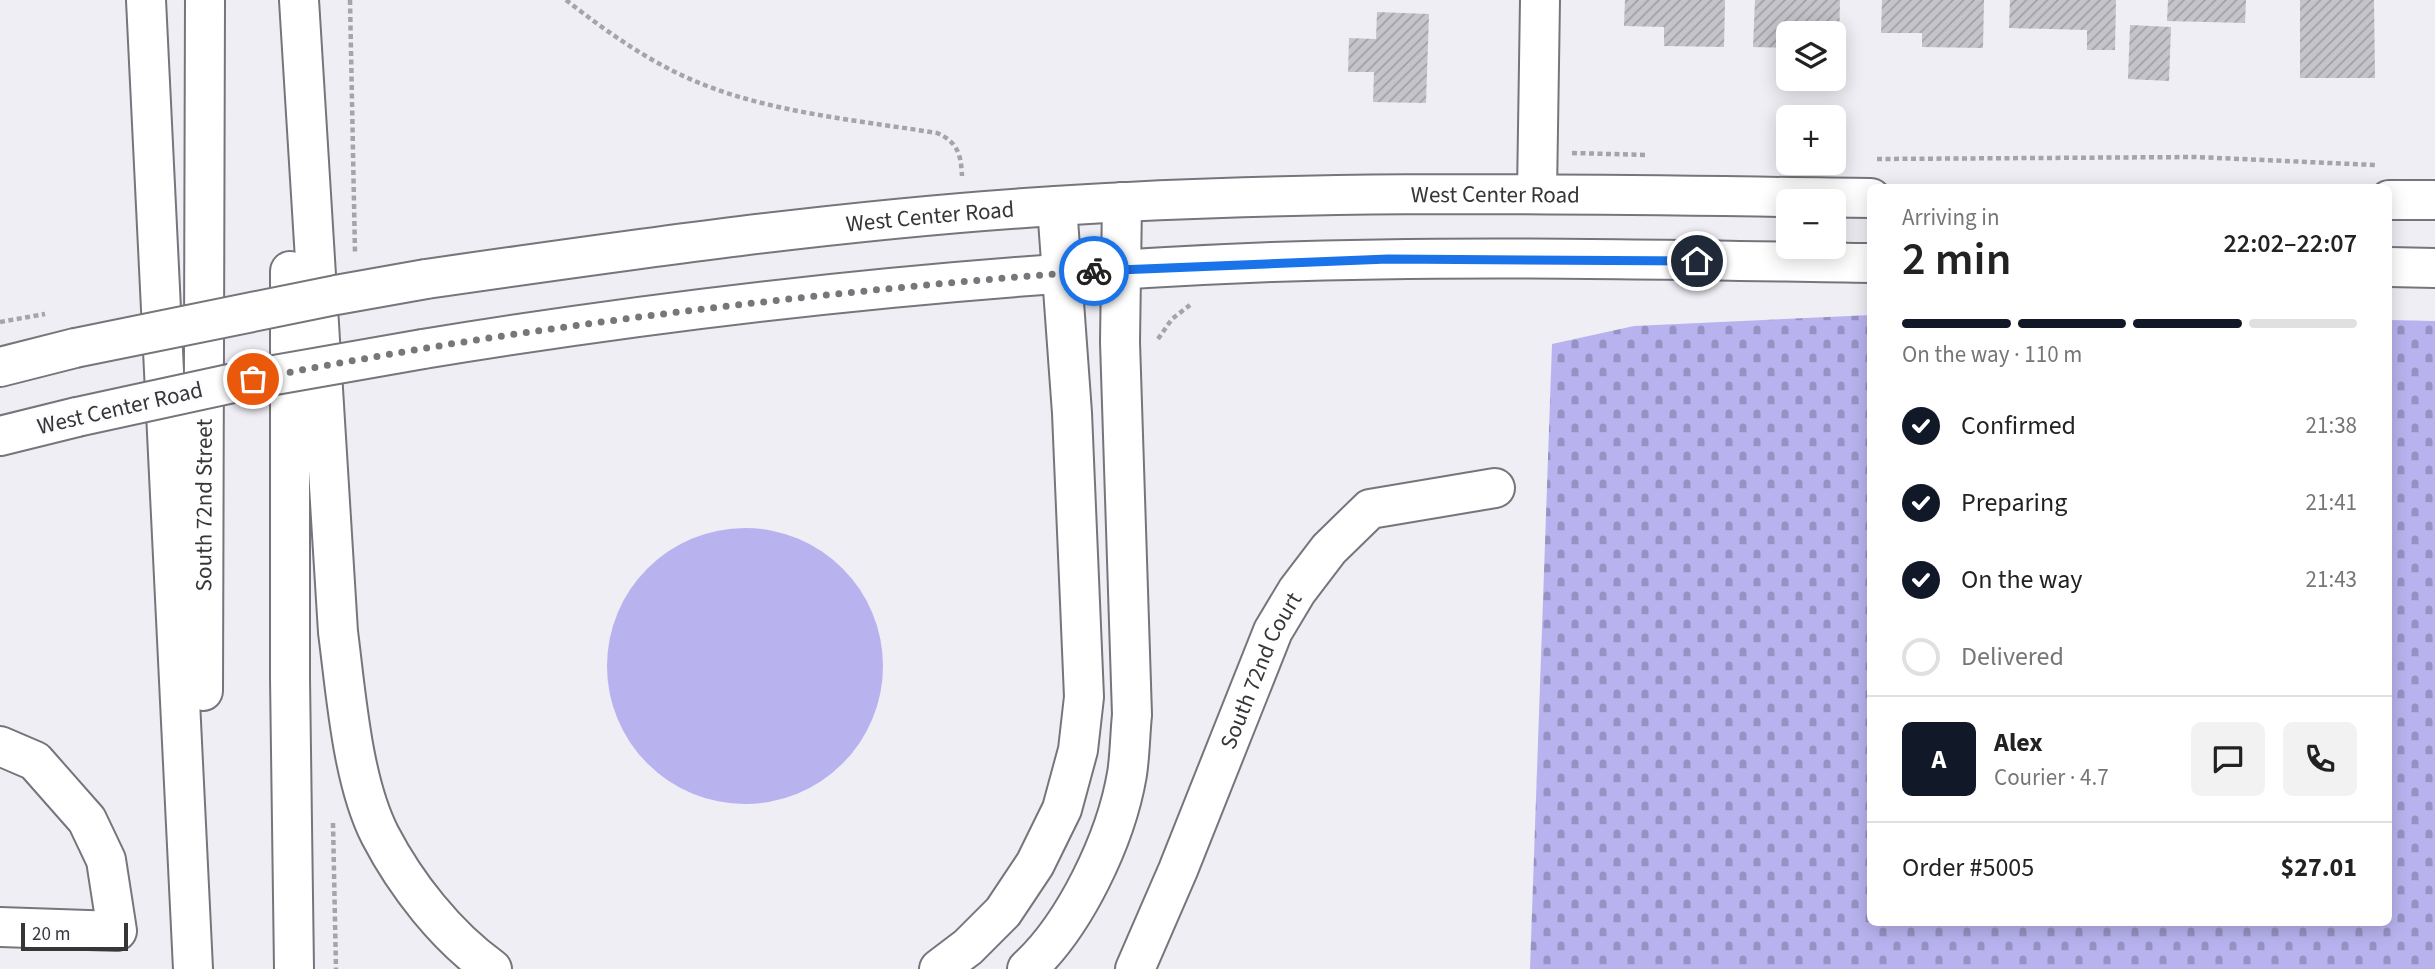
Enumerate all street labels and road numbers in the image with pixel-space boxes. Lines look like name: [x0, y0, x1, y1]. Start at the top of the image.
street label: West Center Road: [1411, 178, 1580, 211]
street label: West Center Road: [844, 192, 1015, 240]
street label: West Center Road: [34, 373, 206, 443]
street label: South 72nd Street: [187, 418, 220, 591]
street label: South 72nd Court: [1211, 585, 1310, 754]

